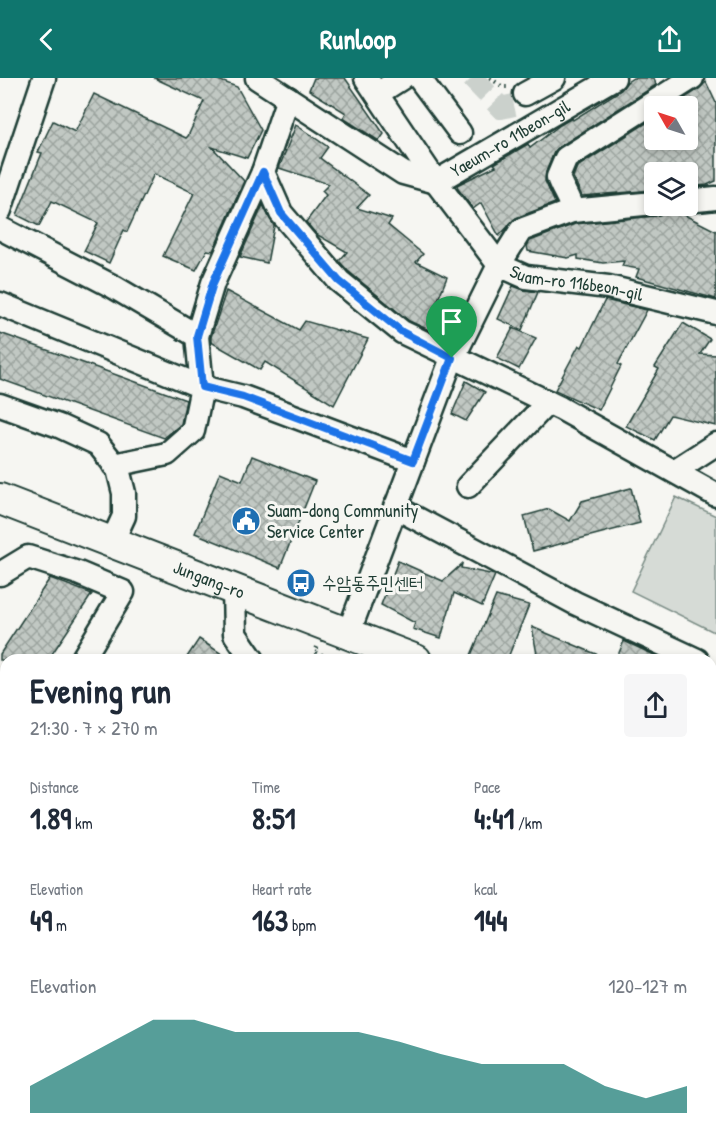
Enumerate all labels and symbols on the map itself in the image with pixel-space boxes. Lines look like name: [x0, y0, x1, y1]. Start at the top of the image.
street label: Yaeum-ro 11beon-gil: [446, 93, 575, 183]
north arrow: [644, 96, 698, 150]
street label: Suam-ro 116beon-gil: [506, 258, 646, 307]
pin: [426, 296, 477, 358]
place label: Suam-dong Community Service Center: [267, 498, 419, 544]
public building icon: Suam-dong Community Service Center: [230, 505, 262, 537]
street label: Jungang-ro: [170, 554, 248, 605]
bus stop icon: 수암동주민센터: [285, 567, 317, 599]
place label: 수암동주민센터: [322, 570, 423, 595]

